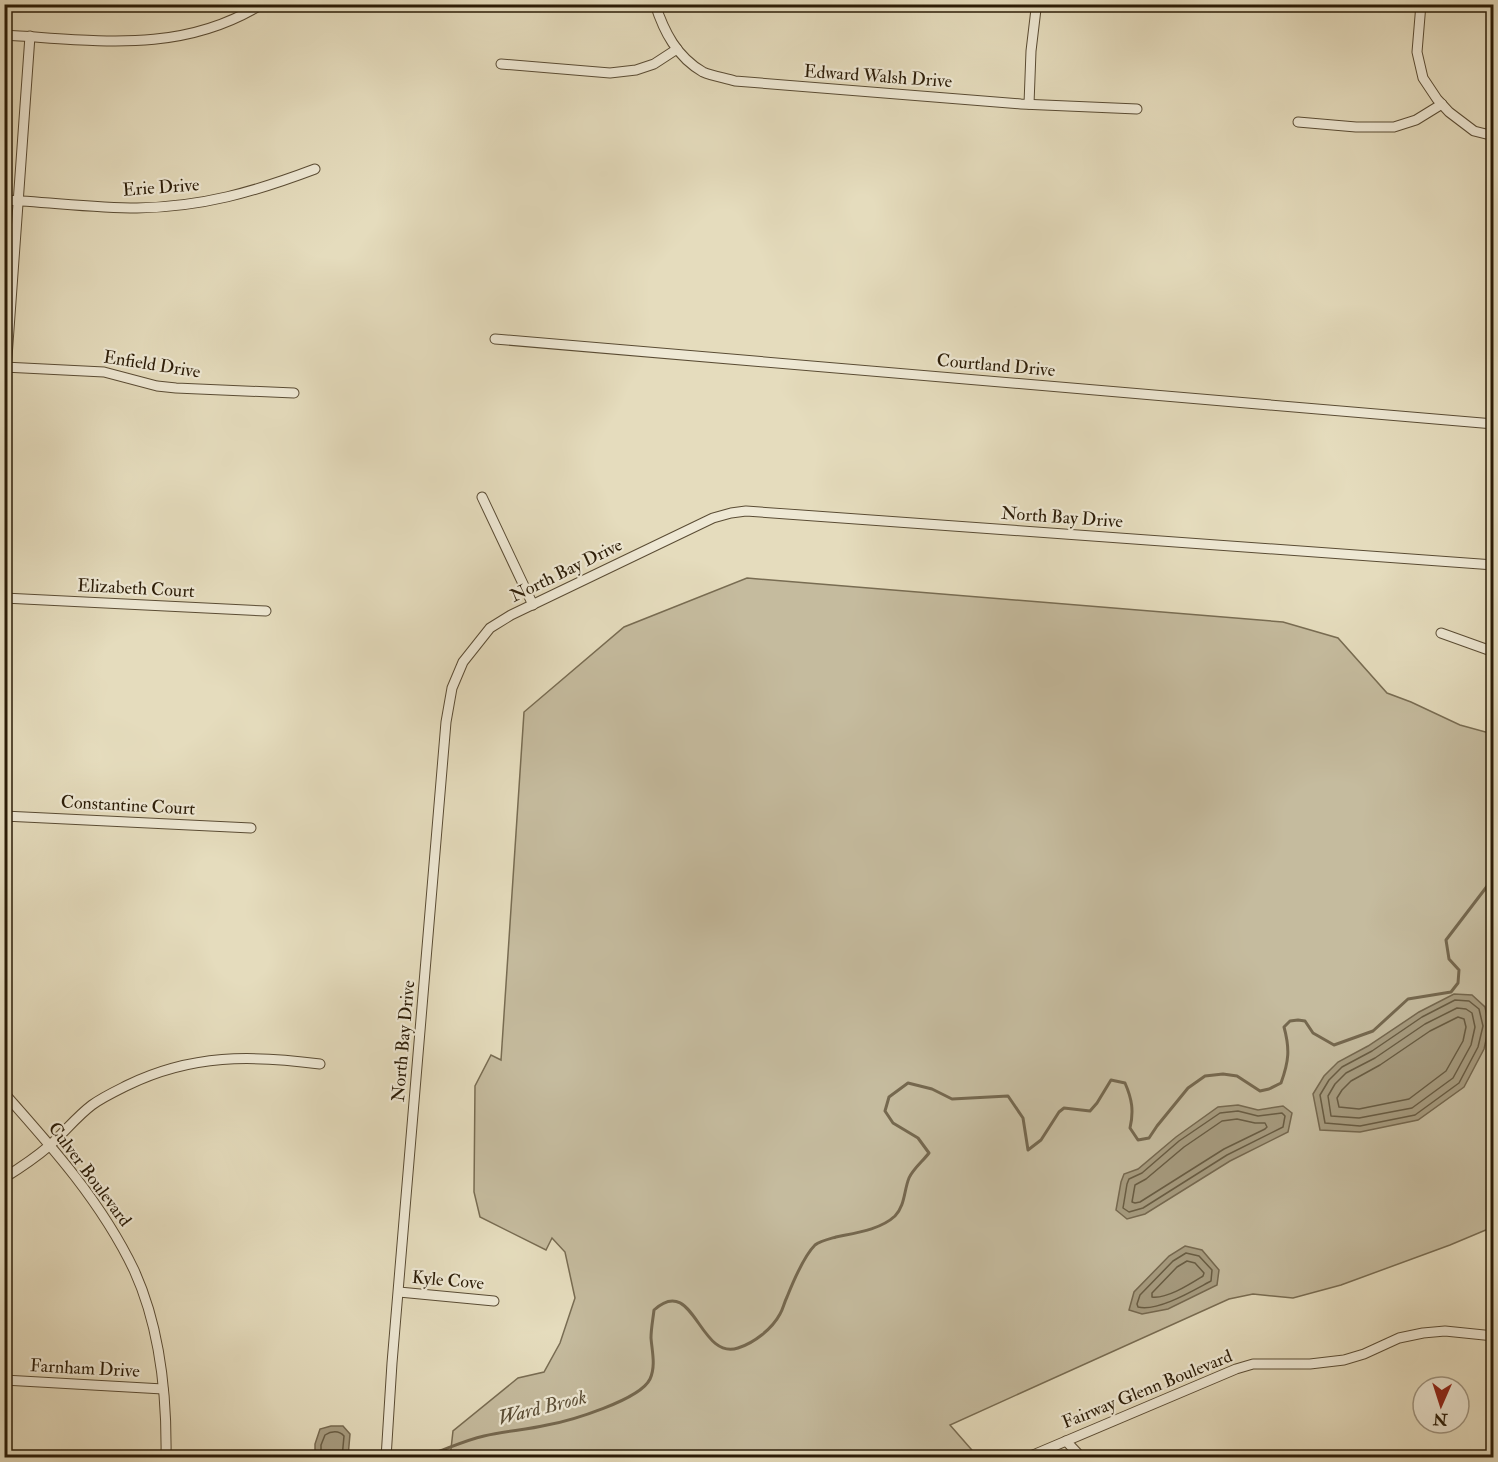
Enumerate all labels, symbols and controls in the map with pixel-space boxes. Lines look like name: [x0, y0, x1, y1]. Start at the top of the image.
street label: Edward Walsh Drive: [803, 60, 953, 93]
street label: Erie Drive: [122, 173, 201, 202]
street label: Enfield Drive: [102, 345, 203, 384]
street label: Courtland Drive: [936, 349, 1057, 382]
street label: North Bay Drive: [1000, 502, 1124, 533]
street label: North Bay Drive: [506, 533, 627, 608]
street label: Elizabeth Court: [77, 574, 195, 603]
street label: Constantine Court: [60, 790, 196, 821]
street label: North Bay Drive: [387, 979, 420, 1103]
street label: Culver Boulevard: [43, 1118, 136, 1231]
street label: Kyle Cove: [411, 1266, 486, 1295]
street label: Fairway Glenn Boulevard: [1059, 1345, 1236, 1434]
street label: Farnham Drive: [29, 1354, 141, 1383]
north arrow: [1411, 1375, 1471, 1435]
water label: Ward Brook: [495, 1384, 589, 1431]
text: N: [1432, 1409, 1449, 1429]

